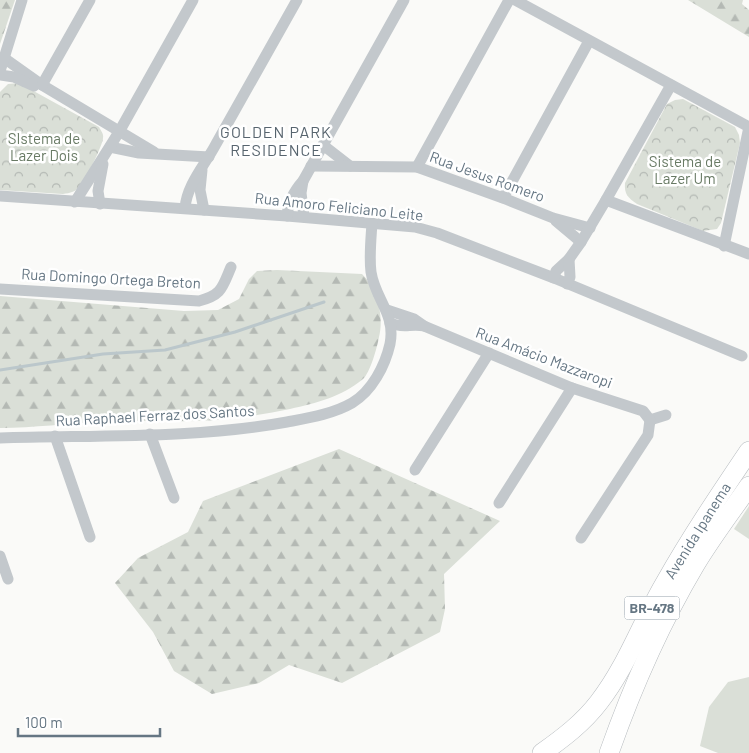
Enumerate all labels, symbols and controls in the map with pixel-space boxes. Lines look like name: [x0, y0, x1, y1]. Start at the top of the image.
district label: GOLDEN PARK RESIDENCE: [220, 122, 332, 159]
park label: SIstema de Lazer Dois: [8, 129, 80, 164]
street label: Rua Jesus Romero: [427, 147, 547, 205]
park label: Sistema de Lazer Um: [649, 152, 721, 187]
street label: Rua Amoro Feliciano Leite: [254, 188, 424, 224]
street label: Rua Domingo Ortega Breton: [21, 264, 201, 292]
street label: Rua Amácio Mazzaropi: [474, 323, 615, 391]
street label: Rua Raphael Ferraz dos Santos: [55, 401, 255, 429]
street label: Avenida Ipanema: [660, 479, 734, 582]
road number: BR-478: [624, 596, 680, 620]
scale bar: [18, 706, 160, 738]
text: 100 m: [25, 713, 63, 731]

